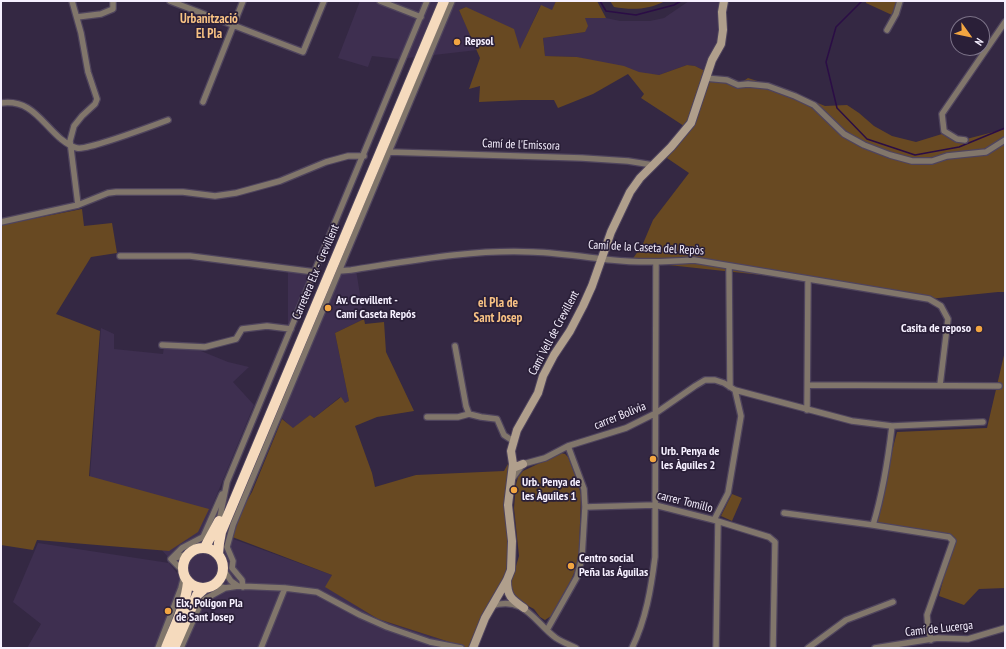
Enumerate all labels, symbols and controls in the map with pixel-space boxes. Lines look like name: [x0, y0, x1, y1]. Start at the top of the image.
district label: Urbanització El Pla: [180, 11, 238, 42]
north arrow: [950, 16, 990, 56]
place label: Repsol: [465, 35, 494, 49]
text: N: [972, 36, 987, 48]
marker: Repsol: [452, 37, 462, 47]
street label: Camí de l'Emissora: [482, 136, 560, 154]
street label: Carretera Elx - Crevillent: [290, 222, 342, 322]
street label: Camí de la Caseta del Repòs: [588, 238, 704, 258]
street label: Camí Vell de Crevillent: [526, 288, 582, 378]
place label: Av. Crevillent - Camí Caseta Repós: [336, 294, 416, 322]
district label: el Pla de Sant Josep: [474, 295, 522, 326]
marker: Av. Crevillent - Camí Caseta Repós: [323, 303, 333, 313]
place label: Casita de reposo: [901, 322, 971, 336]
marker: Casita de reposo: [974, 324, 984, 334]
street label: carrer Bolivia: [592, 399, 648, 433]
place label: Urb. Penya de les Àguiles 2: [661, 445, 719, 473]
marker: Urb. Penya de les Àguiles 2: [648, 454, 658, 464]
place label: Urb. Penya de les Àguiles 1: [522, 476, 580, 504]
marker: Urb. Penya de les Àguiles 1: [509, 485, 519, 495]
street label: carrer Tomillo: [656, 488, 714, 516]
place label: Centro social Peña las Águilas: [579, 552, 648, 580]
marker: Centro social Peña las Águilas: [566, 561, 576, 571]
place label: Elx, Polígon Pla de Sant Josep: [176, 597, 243, 625]
marker: Elx, Polígon Pla de Sant Josep: [163, 606, 173, 616]
street label: Camí de Lucerga: [904, 618, 974, 640]

